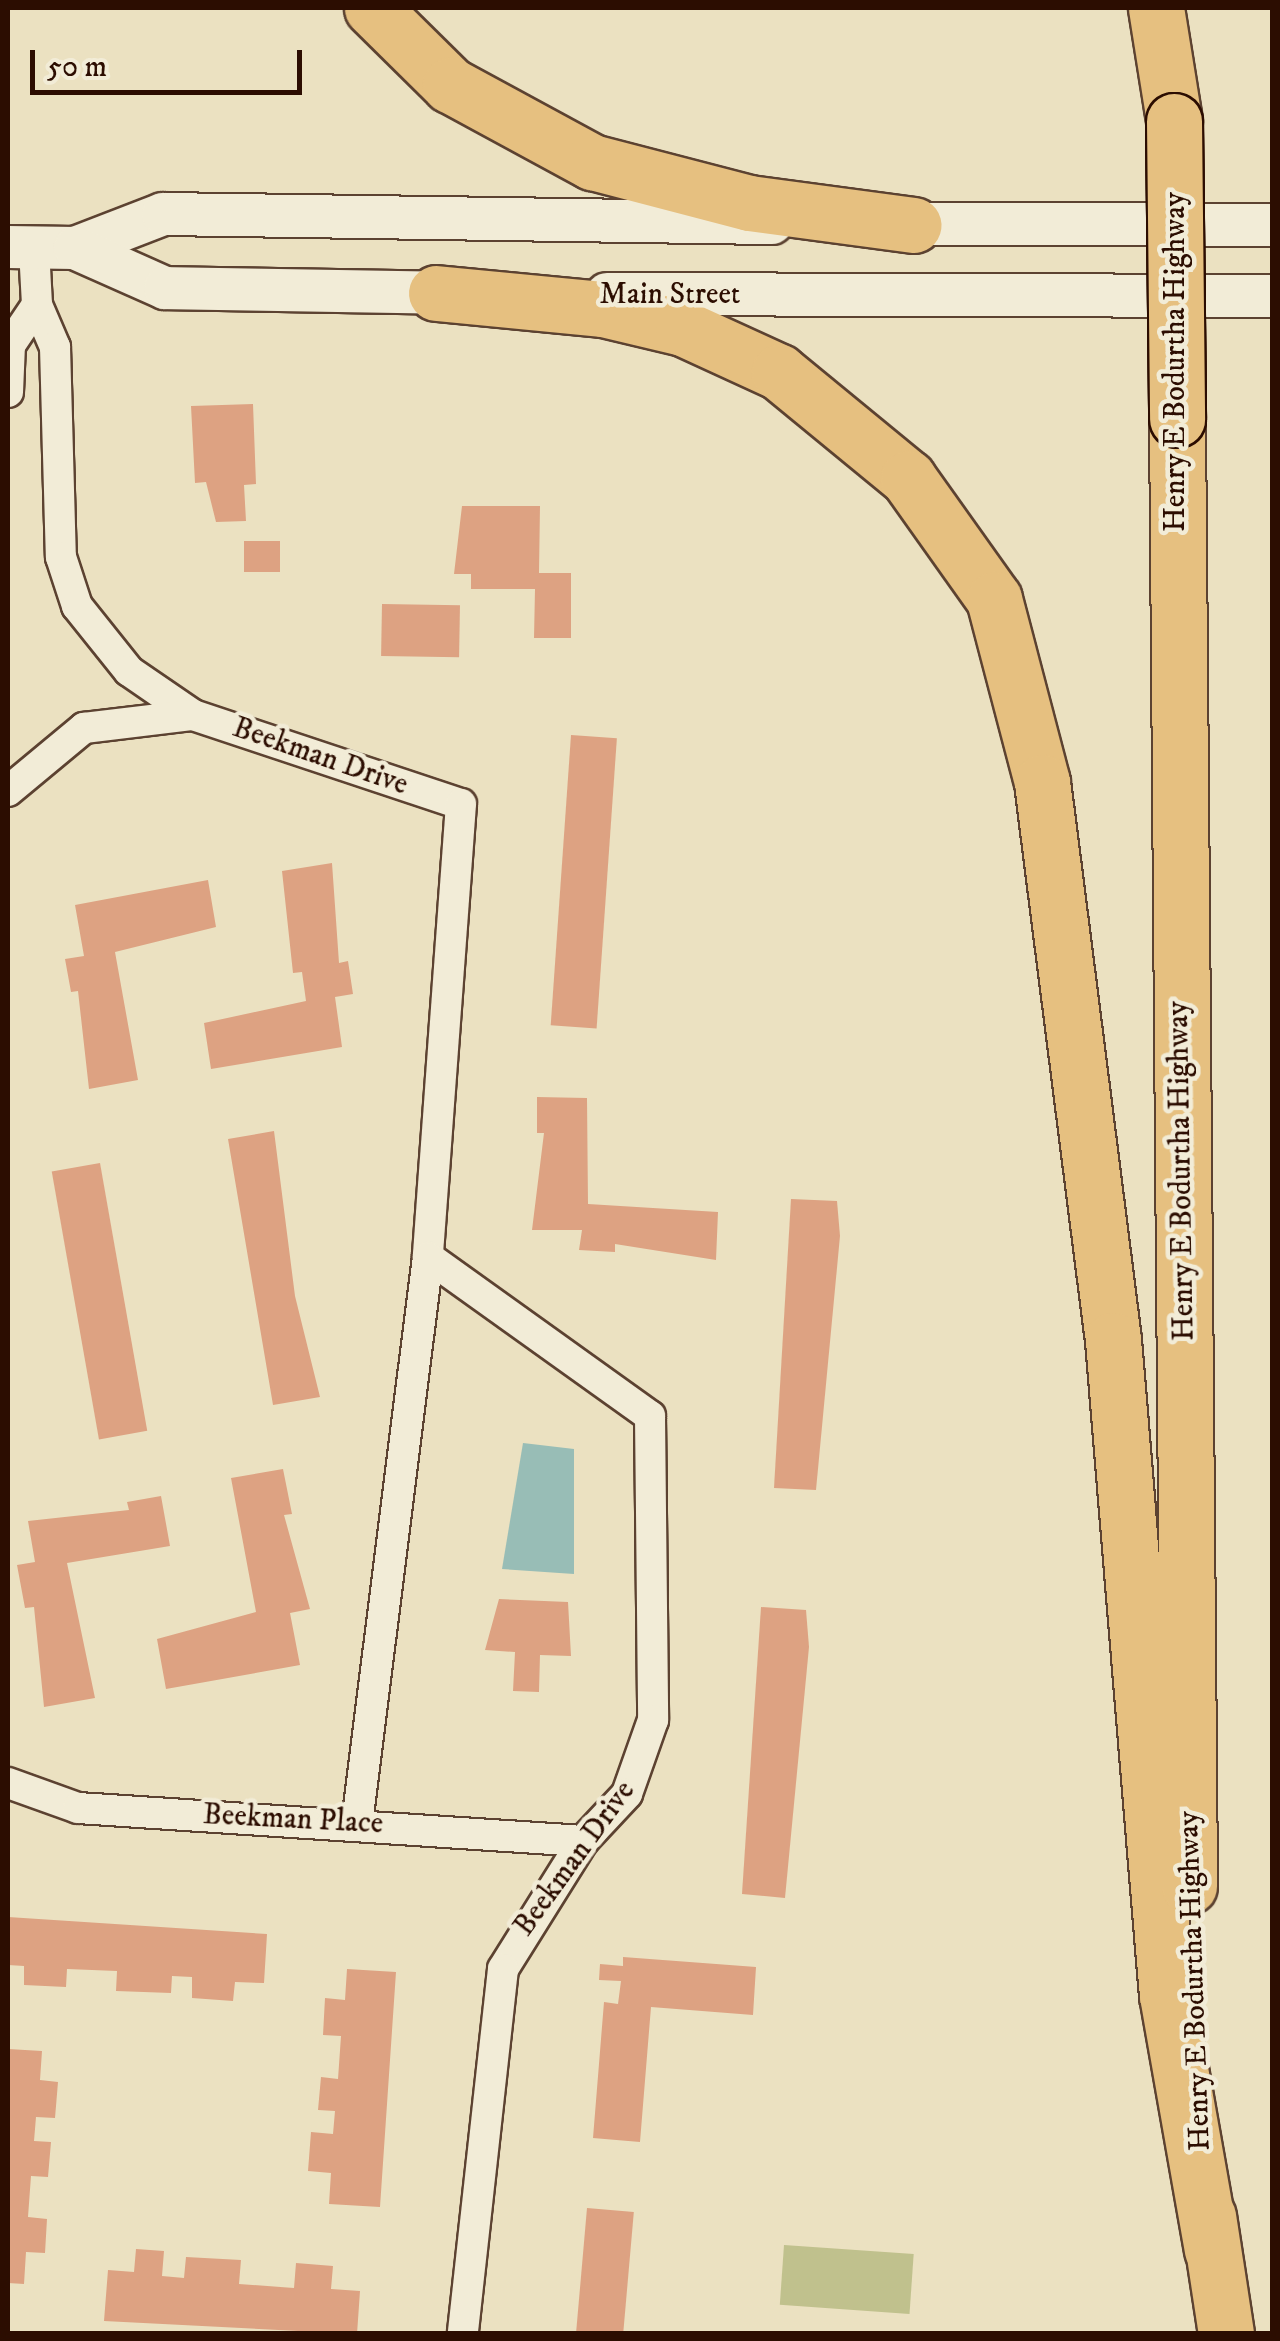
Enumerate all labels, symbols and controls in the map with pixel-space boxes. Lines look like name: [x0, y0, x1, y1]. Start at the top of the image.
scale bar: [35, 30, 308, 92]
text: 50 m: [47, 49, 107, 86]
street label: Henry E Bodurtha Highway: [1158, 192, 1194, 532]
street label: Main Street: [600, 277, 740, 313]
street label: Beekman Drive: [228, 710, 412, 804]
street label: Henry E Bodurtha Highway: [1161, 1001, 1203, 1341]
street label: Beekman Drive: [507, 1774, 643, 1944]
street label: Beekman Place: [202, 1797, 384, 1843]
street label: Henry E Bodurtha Highway: [1171, 1810, 1219, 2152]

